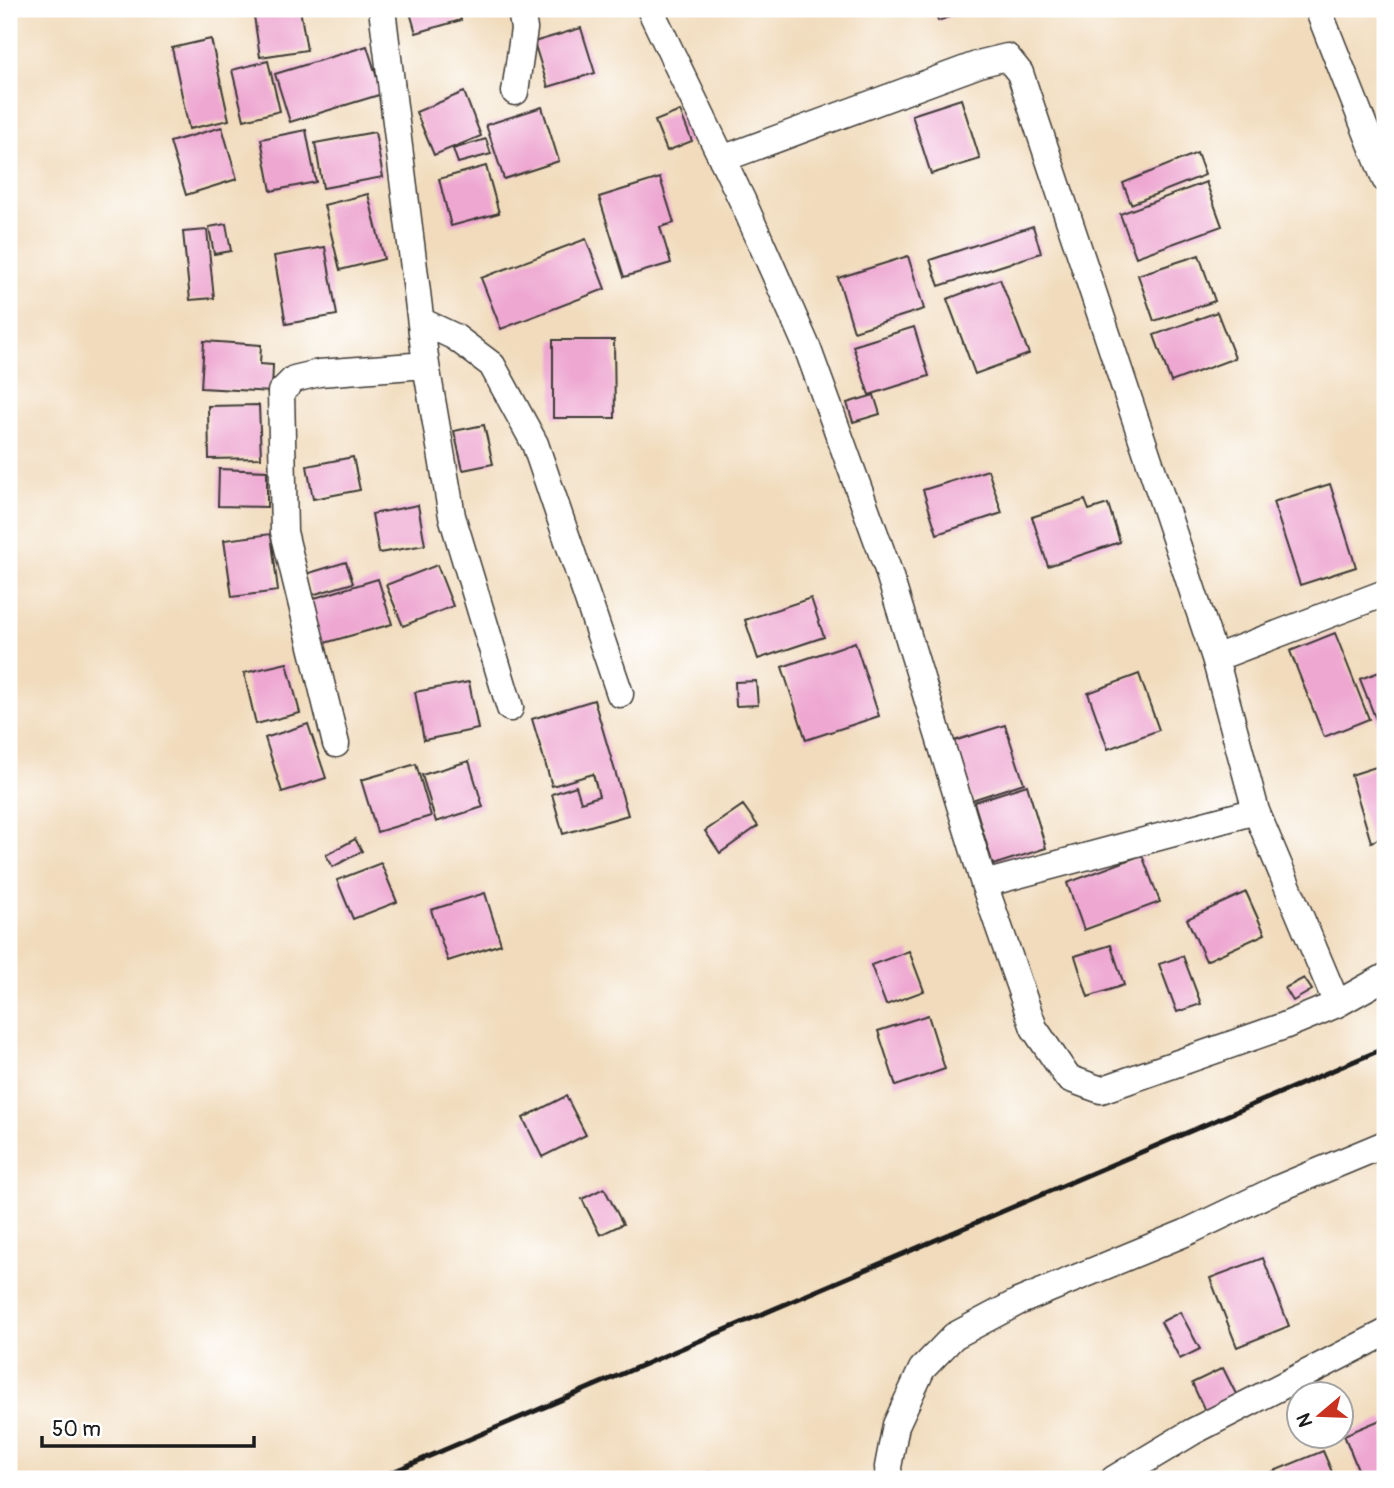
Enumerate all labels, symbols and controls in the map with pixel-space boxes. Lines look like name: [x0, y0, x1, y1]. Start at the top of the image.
north arrow: [1286, 1380, 1356, 1450]
scale bar: [42, 1404, 254, 1448]
text: N: [1291, 1410, 1318, 1430]
text: 50 m: [52, 1416, 101, 1443]

